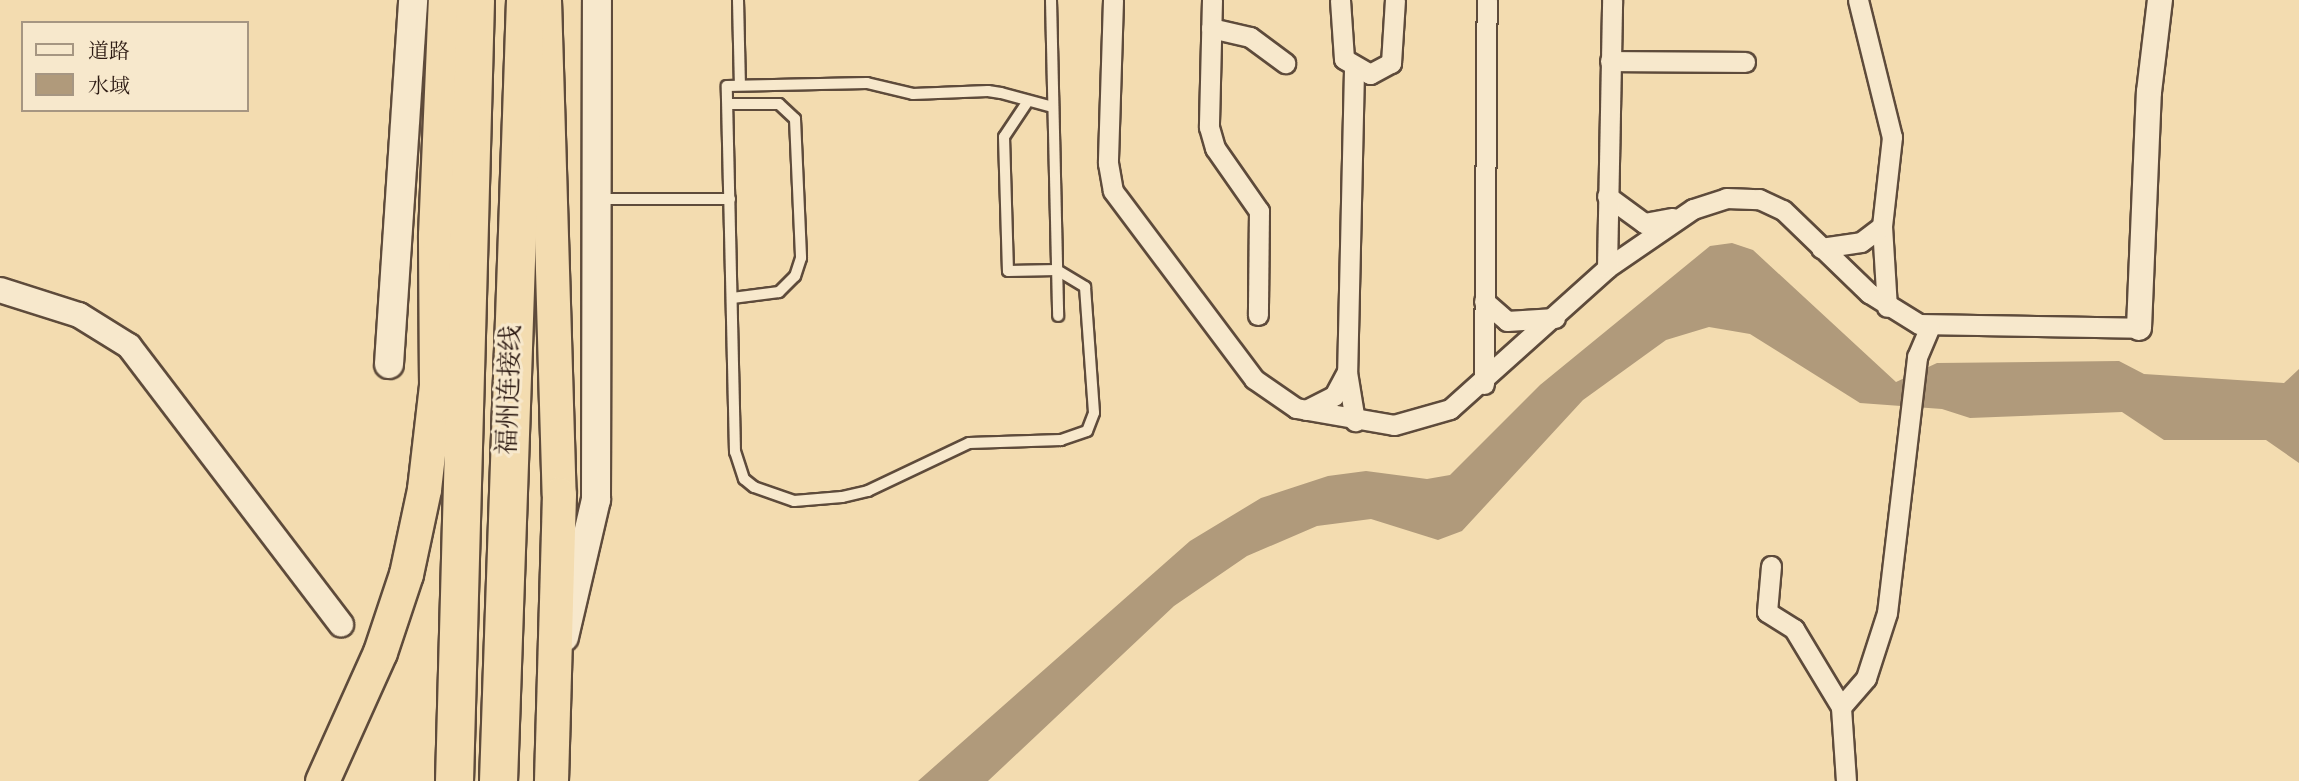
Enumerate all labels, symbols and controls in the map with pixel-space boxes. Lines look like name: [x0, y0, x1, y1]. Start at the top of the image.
legend: [21, 21, 248, 112]
text: 道路: [88, 38, 130, 65]
text: 水域: [88, 73, 130, 100]
street label: 福州连接线: [492, 324, 528, 456]

